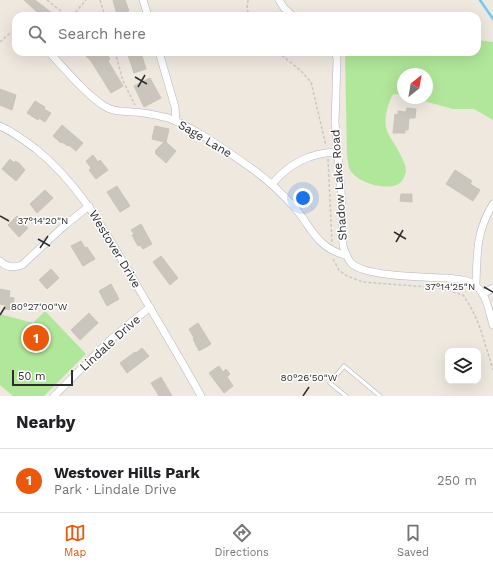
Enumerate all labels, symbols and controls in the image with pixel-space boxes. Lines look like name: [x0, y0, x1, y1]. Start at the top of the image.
search box: [12, 12, 481, 56]
icon: search: [26, 23, 48, 45]
text: Search here: [58, 25, 146, 43]
north arrow: [397, 68, 433, 104]
street label: Sage Lane: [176, 118, 234, 161]
street label: Shadow Lake Road: [328, 129, 350, 241]
your location: [293, 188, 313, 208]
street label: Westover Drive: [86, 208, 144, 291]
text: 37°14'20"N: [18, 215, 68, 226]
text: 37°14'25"N: [425, 281, 475, 292]
text: 80°27'00"W: [11, 301, 68, 312]
street label: Lindale Drive: [77, 312, 143, 374]
pin: 1: [23, 323, 49, 353]
map controls: [445, 348, 481, 384]
button: layers: [445, 348, 481, 384]
scale bar: [12, 368, 73, 387]
text: 50 m: [18, 370, 45, 383]
text: 80°26'50"W: [281, 372, 338, 383]
text: Nearby: [16, 412, 75, 432]
text: Westover Hills Park: [54, 464, 200, 482]
text: 1: [26, 473, 32, 488]
text: 250 m: [437, 473, 477, 488]
text: Park · Lindale Drive: [54, 482, 177, 497]
tab: Map: [64, 522, 86, 559]
tab: Directions: [215, 522, 269, 559]
tab: Saved: [397, 522, 429, 559]

